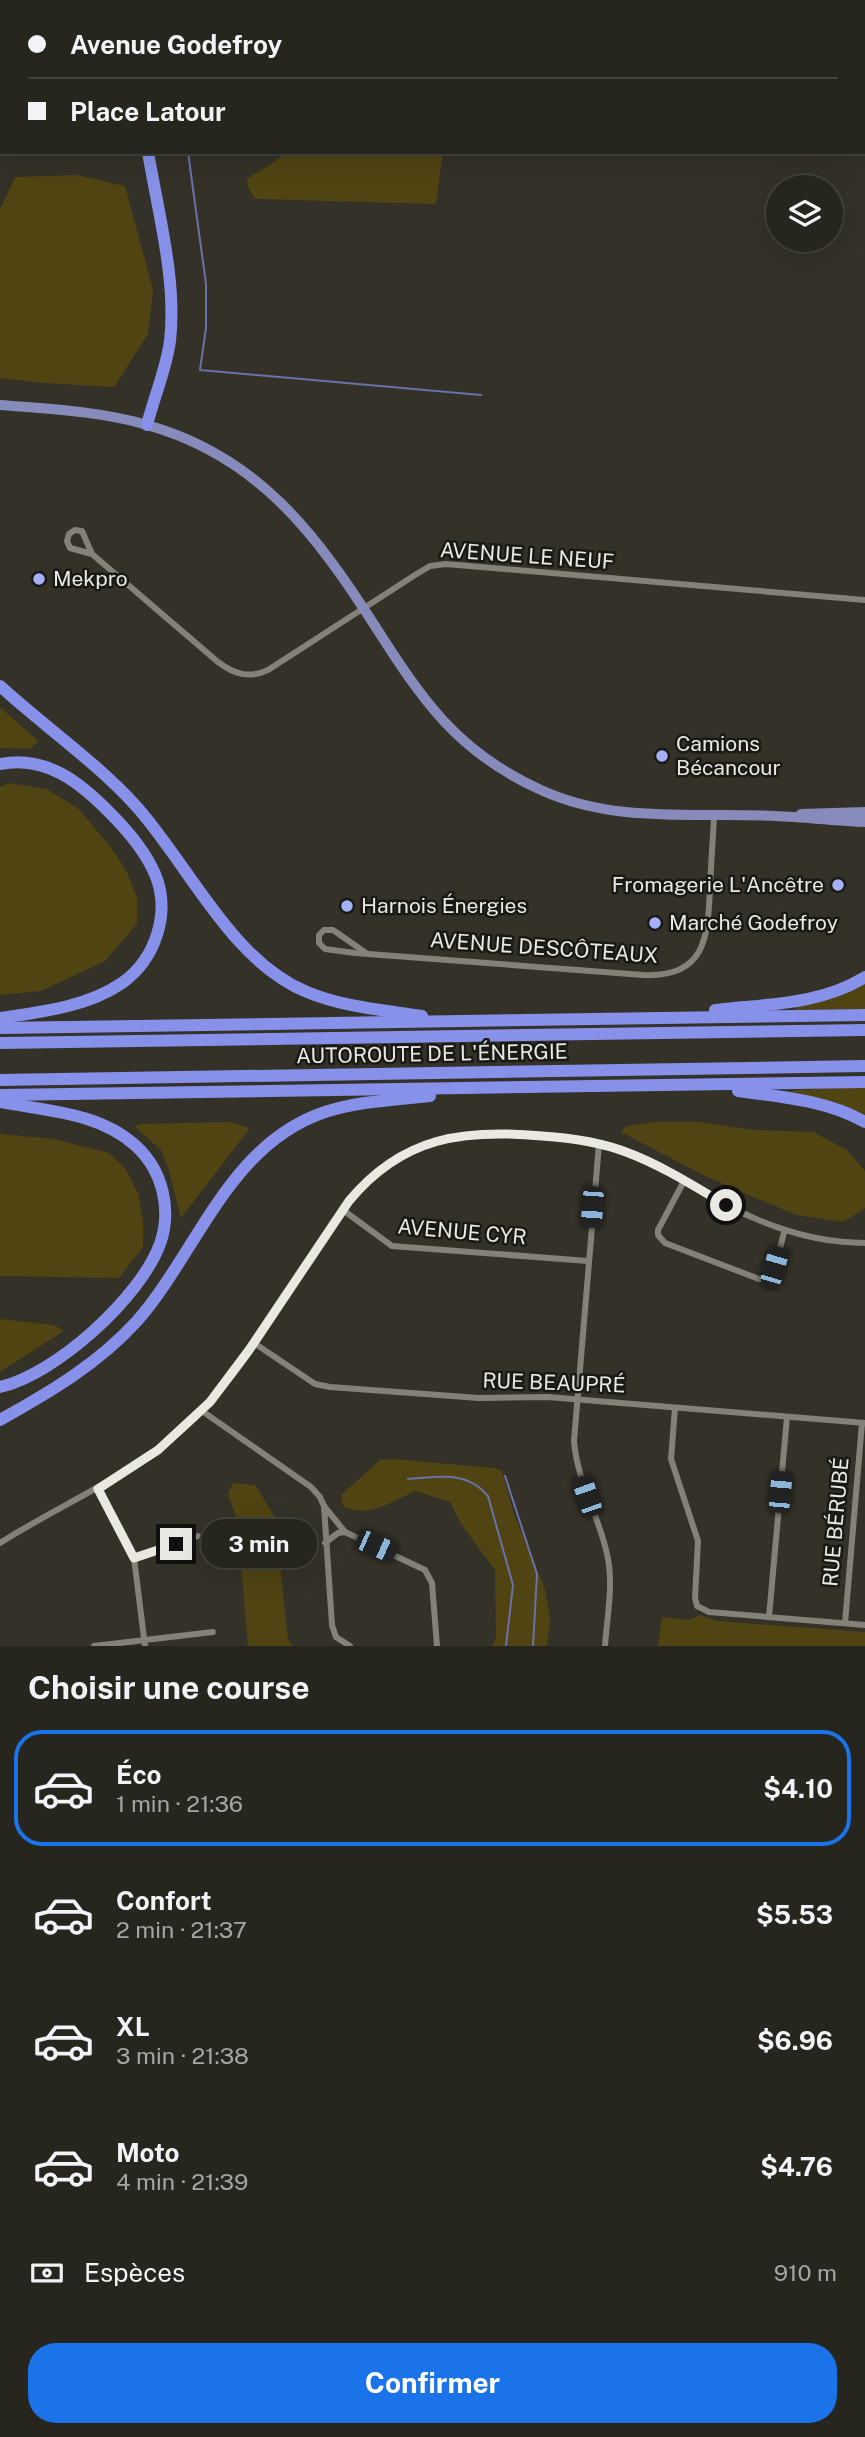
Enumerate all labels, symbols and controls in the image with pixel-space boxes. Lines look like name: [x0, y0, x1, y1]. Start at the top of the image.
text: Avenue Godefroy: [70, 29, 282, 60]
text: Place Latour: [70, 96, 226, 127]
map controls: [766, 175, 843, 252]
button: layers: [766, 175, 843, 252]
street label: AVENUE LE NEUF: [439, 537, 615, 574]
place label: Mekpro: [53, 566, 128, 591]
marker: Mekpro: [31, 571, 47, 587]
place label: Camions Bécancour: [676, 731, 781, 780]
marker: Camions Bécancour: [654, 748, 670, 764]
place label: Fromagerie L'Ancêtre: [612, 872, 824, 897]
marker: Fromagerie L'Ancêtre: [830, 877, 846, 893]
place label: Harnois Énergies: [361, 893, 527, 918]
marker: Harnois Énergies: [339, 898, 355, 914]
place label: Marché Godefroy: [669, 910, 838, 935]
marker: Marché Godefroy: [647, 915, 663, 931]
street label: AVENUE DESCÔTEAUX: [429, 927, 659, 968]
street label: AUTOROUTE DE L'ÉNERGIE: [296, 1039, 568, 1068]
car: [581, 1185, 604, 1229]
route start: [710, 1189, 742, 1221]
street label: AVENUE CYR: [397, 1213, 528, 1250]
car: [759, 1244, 790, 1290]
street label: RUE BEAUPRÉ: [482, 1368, 626, 1397]
street label: RUE BÉRUBÉ: [817, 1456, 854, 1588]
car: [768, 1470, 793, 1514]
car: [571, 1473, 604, 1519]
callout: 3 min: [200, 1520, 316, 1568]
route end: [160, 1528, 192, 1560]
car: [353, 1528, 400, 1564]
text: 3 min: [229, 1530, 289, 1557]
text: Choisir une course: [28, 1669, 310, 1706]
icon: car: [32, 1757, 95, 1820]
text: Éco: [116, 1759, 162, 1790]
text: $4.10: [763, 1773, 833, 1804]
text: 1 min · 21:36: [116, 1790, 243, 1817]
icon: car: [32, 1883, 95, 1946]
text: Confort: [116, 1885, 212, 1916]
text: $5.53: [756, 1899, 833, 1930]
text: 2 min · 21:37: [116, 1916, 247, 1943]
icon: car: [32, 2009, 95, 2072]
text: XL: [116, 2011, 150, 2042]
text: $6.96: [757, 2025, 833, 2056]
text: 3 min · 21:38: [116, 2042, 249, 2069]
icon: car: [32, 2135, 95, 2198]
text: Moto: [116, 2137, 179, 2168]
text: $4.76: [760, 2151, 833, 2182]
text: 4 min · 21:39: [116, 2168, 248, 2195]
icon: cash: [28, 2254, 66, 2292]
text: Espèces: [84, 2257, 185, 2288]
text: 910 m: [774, 2259, 837, 2286]
button: Confirmer: [28, 2343, 837, 2423]

